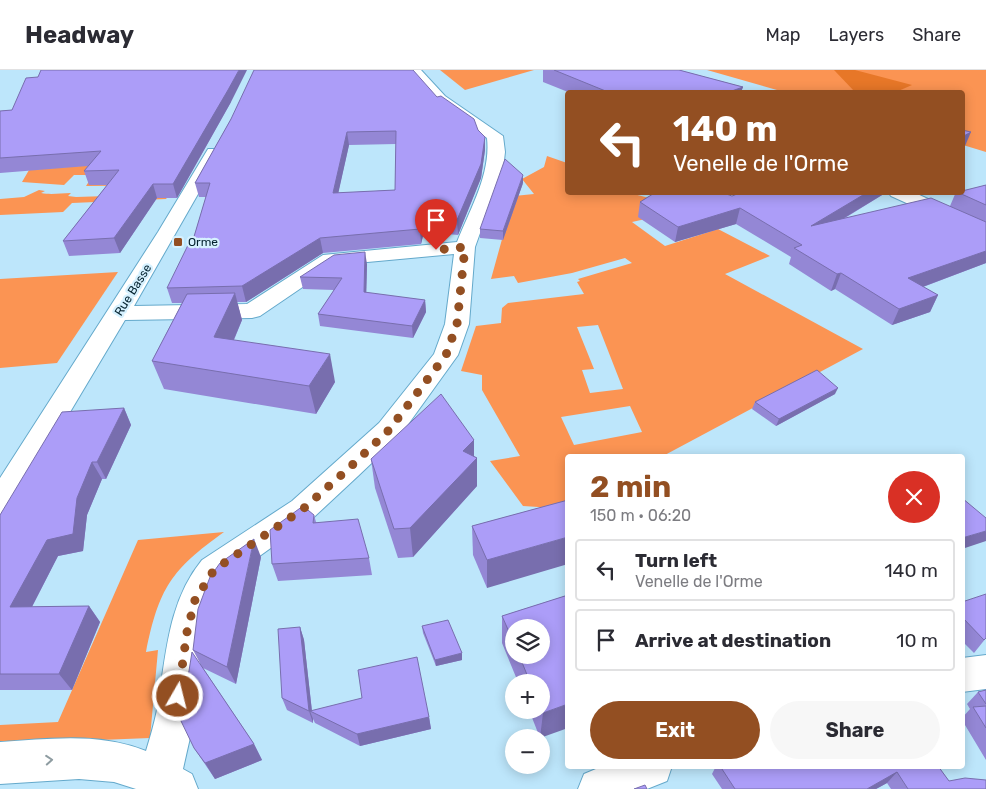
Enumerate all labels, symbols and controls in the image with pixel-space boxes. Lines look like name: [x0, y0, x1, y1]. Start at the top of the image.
text: Headway: [25, 21, 134, 49]
text: Map: [766, 24, 801, 46]
text: Layers: [829, 24, 884, 46]
text: Share: [912, 24, 961, 46]
text: 140 m: [673, 108, 778, 150]
icon: left: [590, 110, 655, 175]
text: Venelle de l'Orme: [673, 150, 849, 177]
pin: [415, 199, 457, 250]
icon: arrive: [422, 206, 450, 234]
place label: Orme: [188, 235, 218, 249]
marker: Orme: [172, 236, 184, 248]
street label: Rue Basse: [112, 261, 155, 318]
text: 2 min: [590, 469, 671, 505]
button: close: [888, 471, 940, 523]
text: 150 m · 06:20: [590, 506, 691, 525]
text: Turn left: [635, 549, 717, 572]
icon: left: [592, 556, 620, 584]
text: 140 m: [884, 559, 938, 582]
text: Venelle de l'Orme: [635, 572, 763, 591]
map controls: [505, 619, 550, 774]
button: layers: [505, 619, 550, 664]
icon: arrive: [592, 626, 620, 654]
text: Arrive at destination: [635, 629, 831, 652]
text: 10 m: [896, 629, 938, 652]
position arrow: [151, 669, 203, 721]
button: +: [505, 674, 550, 719]
button: Exit: [590, 701, 760, 759]
button: Share: [770, 701, 940, 759]
button: −: [505, 729, 550, 774]
one-way arrow: [45, 755, 53, 766]

